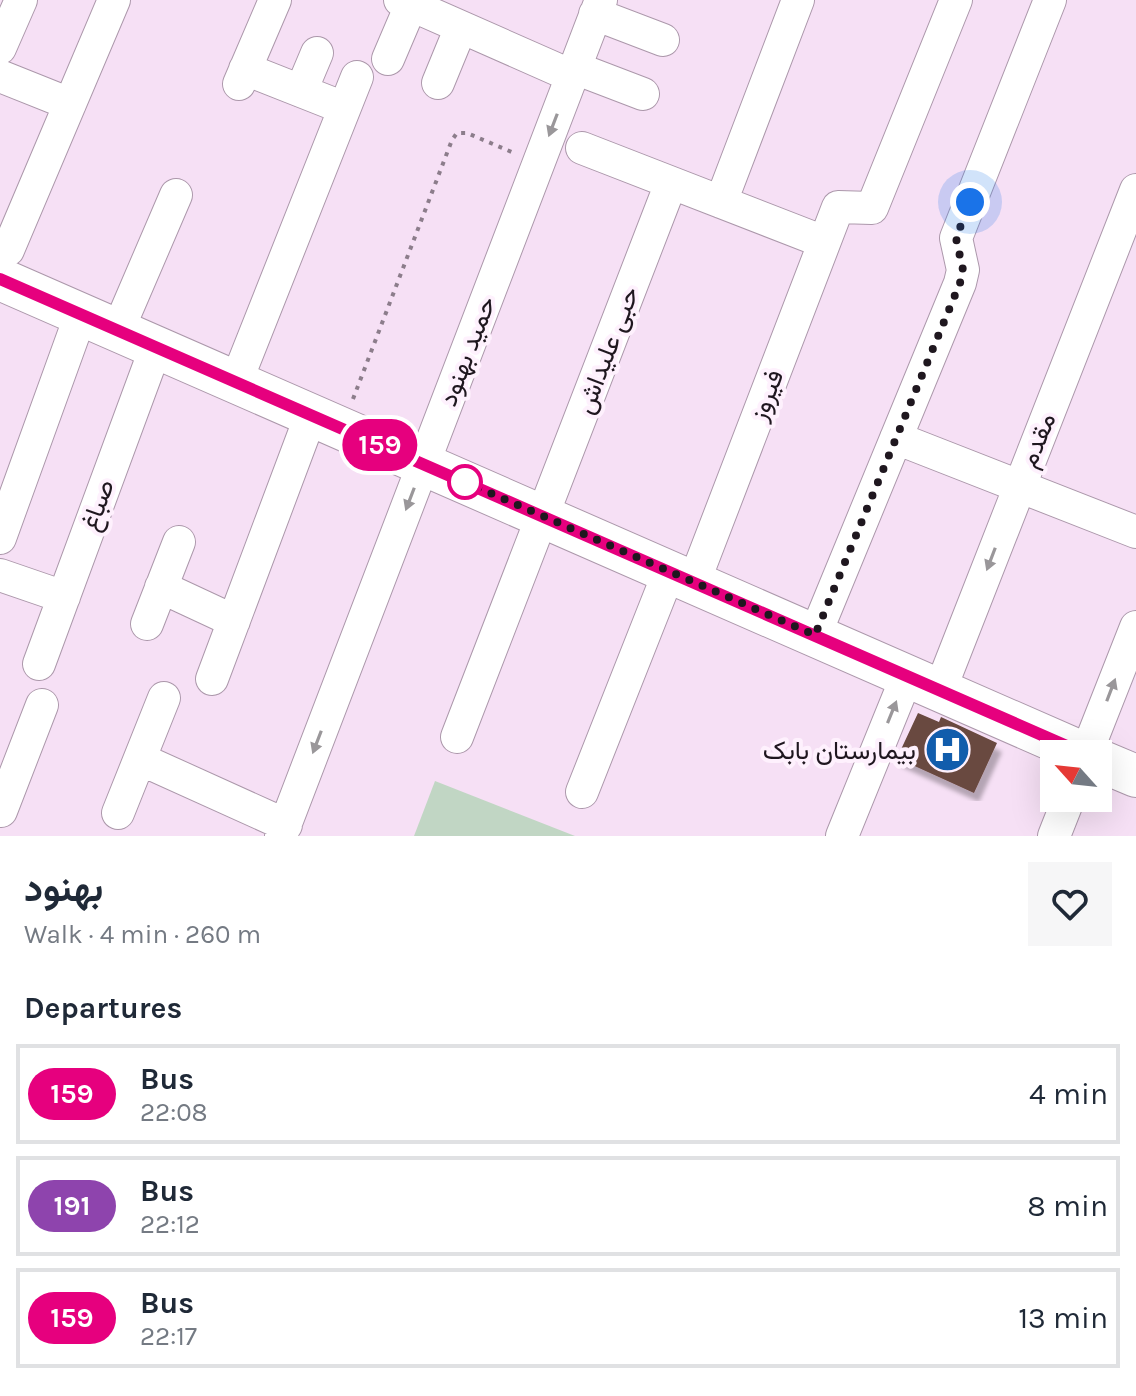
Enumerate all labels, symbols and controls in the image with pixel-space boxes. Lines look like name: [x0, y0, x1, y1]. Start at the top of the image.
one-way arrow: [546, 113, 559, 137]
your location: [950, 182, 990, 222]
street label: حبی علیداش: [569, 282, 646, 418]
street label: حمید بهنود: [432, 292, 503, 410]
street label: فیروز: [742, 365, 790, 426]
street label: مقدم: [1013, 408, 1063, 472]
line badge: 159: [334, 419, 426, 471]
text: 159: [358, 428, 402, 461]
unlabelled marker: [448, 465, 482, 499]
street label: صباغ: [74, 475, 123, 536]
one-way arrow: [403, 487, 416, 511]
one-way arrow: [984, 547, 997, 571]
one-way arrow: [1105, 678, 1118, 702]
one-way arrow: [886, 700, 899, 724]
hospital icon: بیمارستان بابک: [923, 726, 971, 774]
one-way arrow: [310, 730, 323, 754]
place label: بیمارستان بابک: [763, 735, 916, 766]
north arrow: [1040, 740, 1112, 812]
map controls: [1040, 740, 1112, 812]
button: heart: [1028, 862, 1112, 946]
text: بهنود: [24, 866, 103, 911]
text: Walk · 4 min · 260 m: [24, 919, 261, 950]
text: Departures: [24, 990, 182, 1026]
text: Bus: [140, 1061, 194, 1097]
text: 4 min: [1029, 1076, 1108, 1112]
text: 159: [50, 1077, 94, 1110]
text: 22:08: [140, 1097, 208, 1128]
text: Bus: [140, 1173, 194, 1209]
text: 8 min: [1027, 1188, 1108, 1224]
text: 191: [53, 1189, 91, 1222]
text: 22:12: [140, 1209, 200, 1240]
text: Bus: [140, 1285, 194, 1321]
text: 13 min: [1018, 1300, 1108, 1336]
text: 159: [50, 1301, 94, 1334]
text: 22:17: [140, 1321, 197, 1352]

